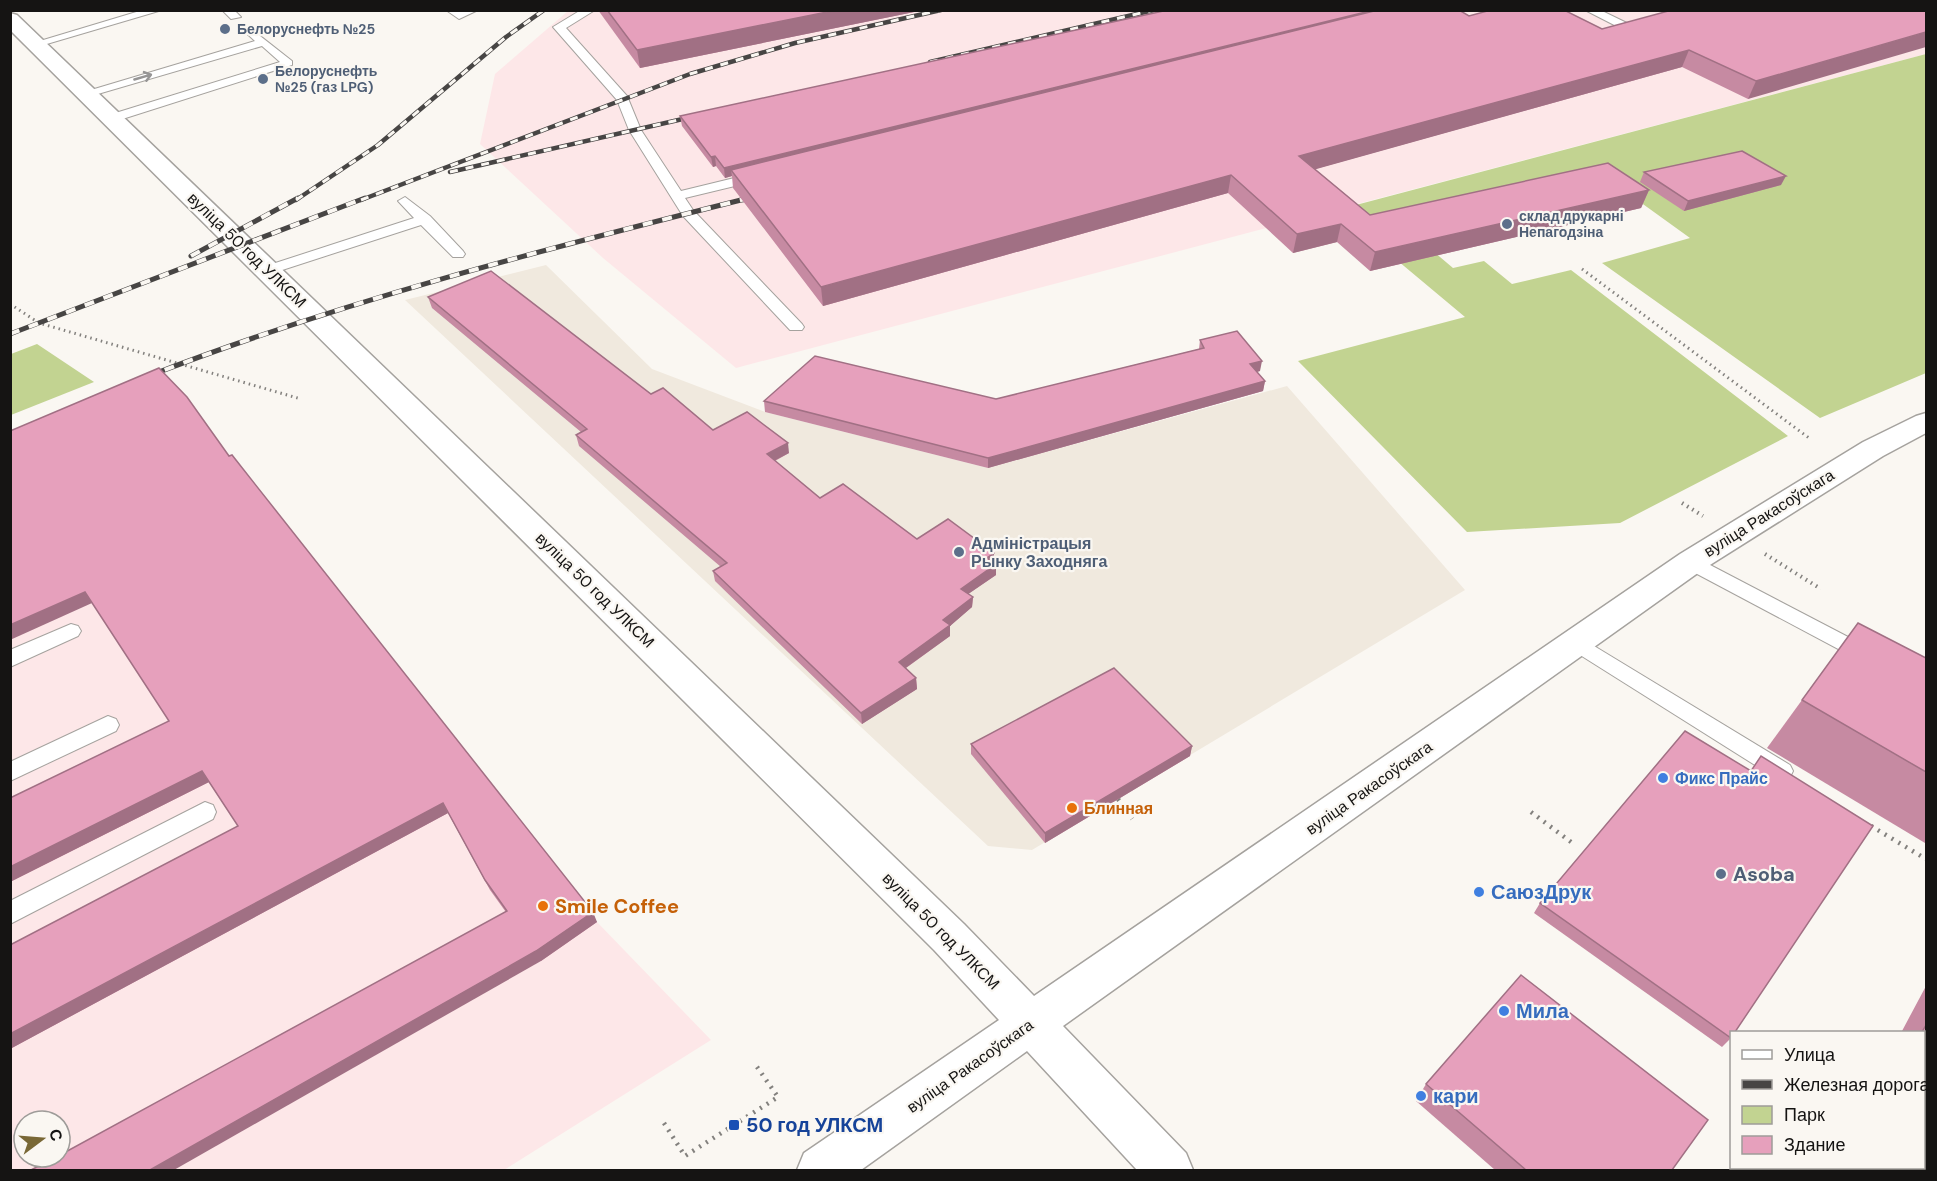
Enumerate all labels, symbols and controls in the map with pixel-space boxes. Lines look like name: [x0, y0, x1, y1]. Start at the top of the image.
place label: Белоруснефть №25: [237, 20, 375, 38]
marker: Белоруснефть №25: [218, 22, 232, 36]
place label: Белоруснефть №25 (газ LPG): [275, 62, 378, 96]
one-way arrow: [133, 71, 152, 82]
marker: Белоруснефть №25 (газ LPG): [256, 72, 270, 86]
street label: вуліца 50 год УЛКСМ: [183, 188, 311, 312]
place label: склад друкарні Непагодзіна: [1519, 207, 1624, 241]
marker: склад друкарні Непагодзіна: [1500, 217, 1514, 231]
street label: вуліца Ракасоўскага: [1700, 464, 1838, 562]
street label: вуліца 50 год УЛКСМ: [531, 528, 659, 652]
place label: Адміністрацыя Рынку Заходняга: [971, 533, 1107, 572]
marker: Адміністрацыя Рынку Заходняга: [952, 545, 966, 559]
street label: вуліца Ракасоўскага: [1302, 736, 1437, 840]
place label: Фикс Прайс: [1675, 768, 1768, 789]
marker: Фикс Прайс: [1656, 771, 1670, 785]
place label: Блинная: [1084, 798, 1153, 819]
marker: Блинная: [1065, 801, 1079, 815]
place label: Asoba: [1733, 861, 1795, 887]
marker: Asoba: [1714, 867, 1728, 881]
street label: вуліца 50 год УЛКСМ: [878, 868, 1004, 994]
place label: СаюзДрук: [1491, 879, 1592, 905]
marker: СаюзДрук: [1472, 885, 1486, 899]
place label: Smile Coffee: [555, 893, 679, 919]
marker: Smile Coffee: [536, 899, 550, 913]
place label: Мила: [1516, 998, 1570, 1024]
marker: Мила: [1497, 1004, 1511, 1018]
street label: вуліца Ракасоўскага: [903, 1014, 1038, 1118]
legend: [1730, 1031, 1925, 1169]
text: Улица: [1784, 1043, 1836, 1067]
text: Железная дорога: [1784, 1073, 1930, 1097]
place label: кари: [1433, 1083, 1479, 1109]
marker: кари: [1414, 1089, 1428, 1103]
text: Парк: [1784, 1103, 1825, 1127]
north arrow: [12, 1109, 72, 1169]
place label: 50 год УЛКСМ: [746, 1112, 883, 1138]
marker: 50 год УЛКСМ: [727, 1118, 741, 1132]
text: С: [44, 1127, 68, 1144]
text: Здание: [1784, 1133, 1845, 1157]

